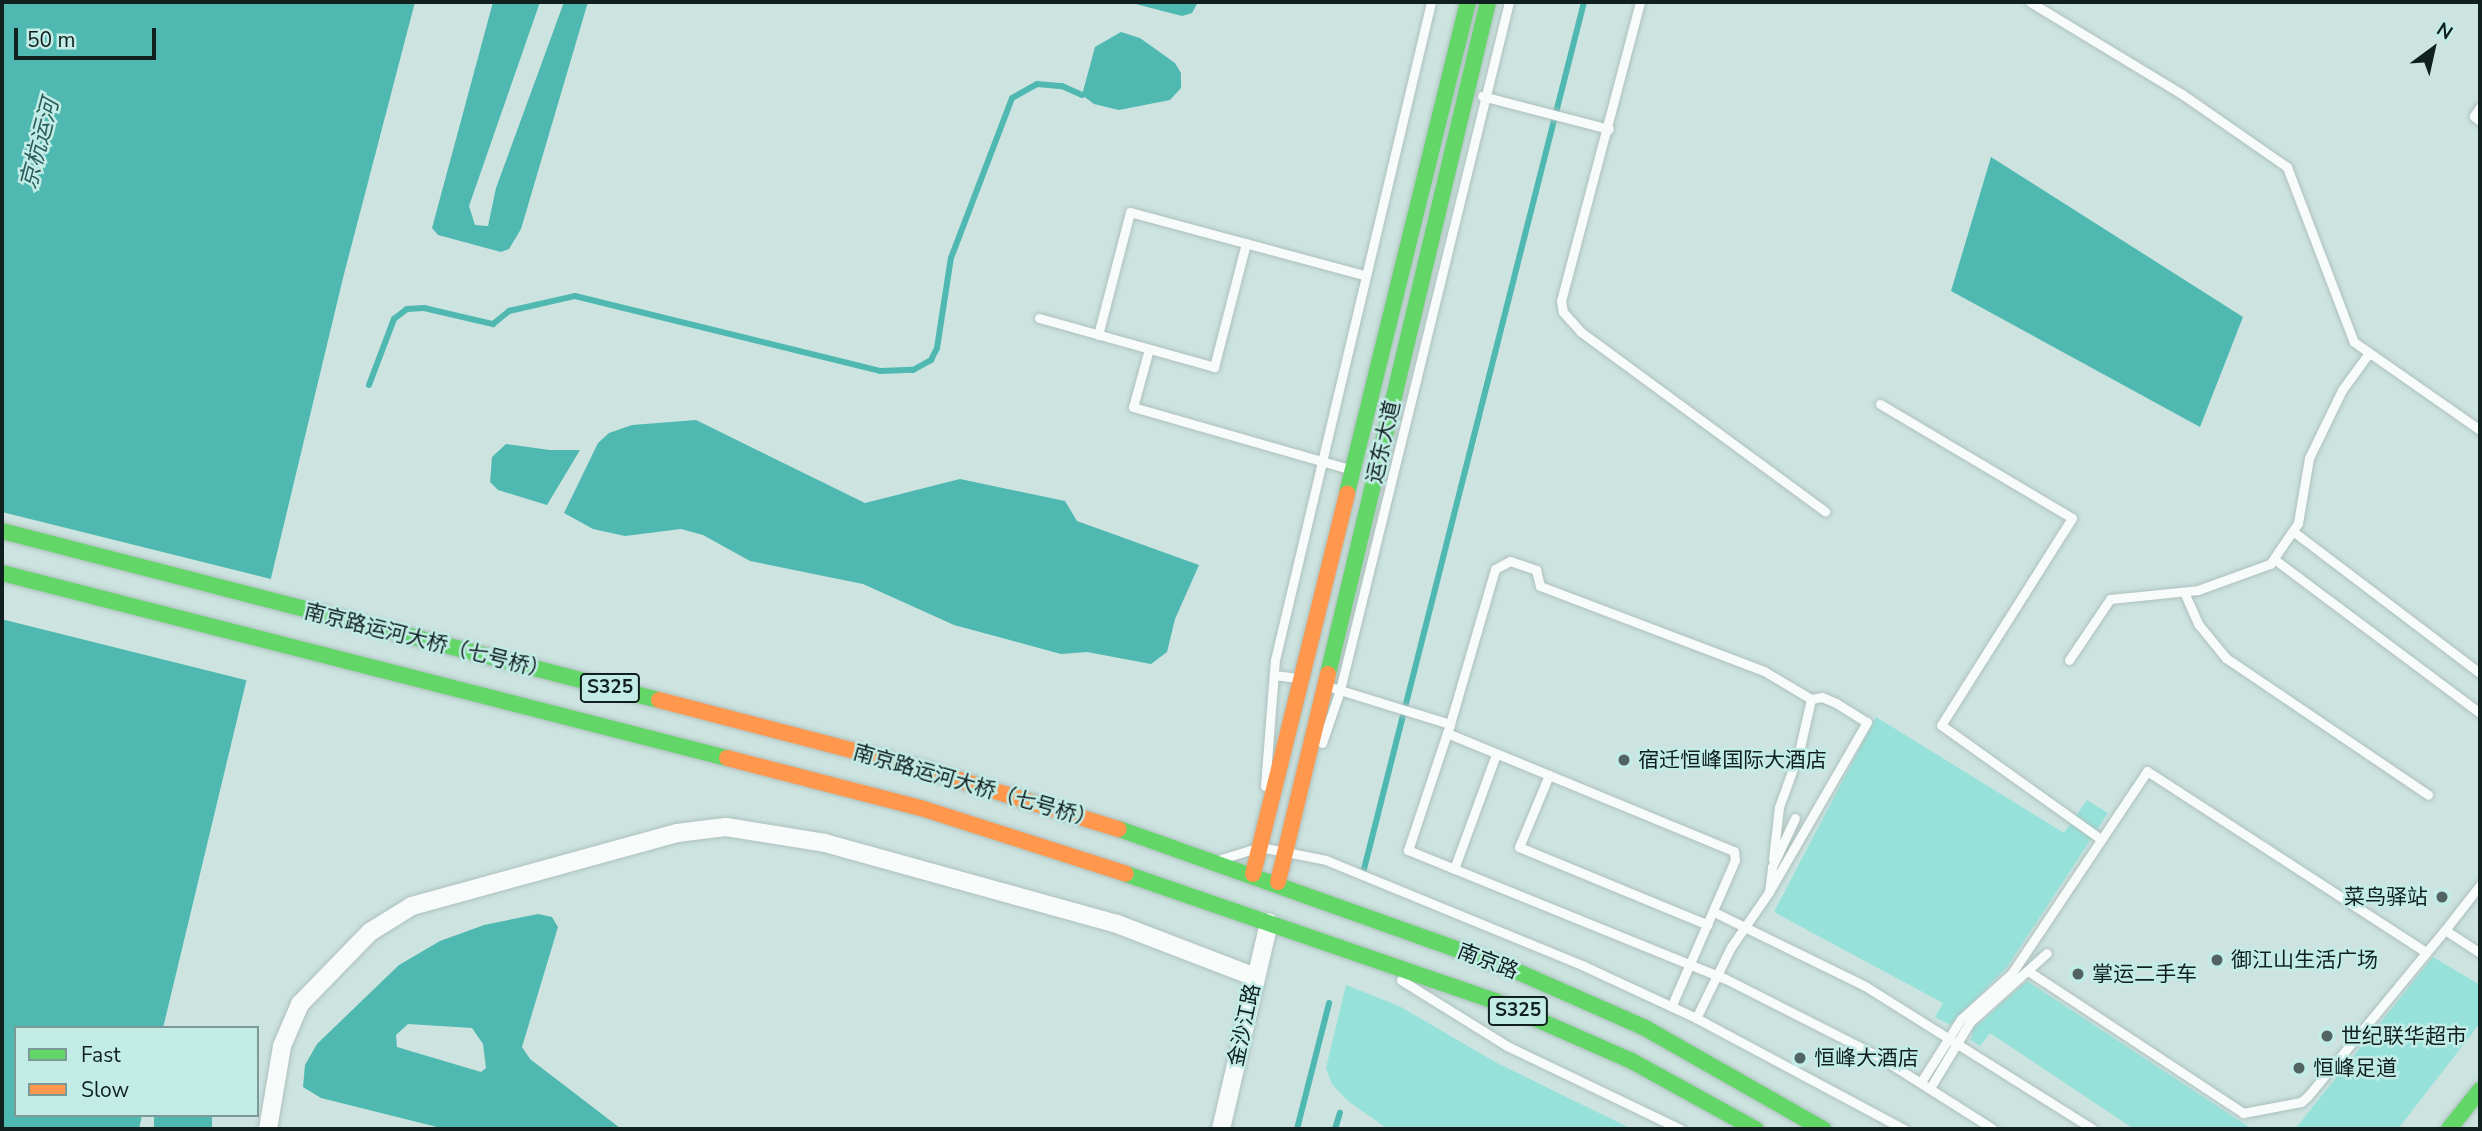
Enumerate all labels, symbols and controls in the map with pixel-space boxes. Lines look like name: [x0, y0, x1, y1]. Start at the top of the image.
scale bar: [18, 14, 159, 58]
north arrow: [2398, 14, 2468, 84]
text: N: [2431, 17, 2457, 46]
text: 50 m: [27, 26, 76, 54]
water label: 京杭运河: [15, 96, 65, 192]
street label: 运东大道: [1361, 398, 1405, 486]
street label: 南京路运河大桥（七号桥）: [302, 598, 552, 684]
road number: S325: [578, 673, 642, 704]
street label: 南京路运河大桥（七号桥）: [850, 739, 1100, 833]
place label: 宿迁恒峰国际大酒店: [1638, 747, 1827, 773]
marker: 宿迁恒峰国际大酒店: [1616, 752, 1632, 768]
place label: 菜鸟驿站: [2344, 884, 2428, 910]
marker: 菜鸟驿站: [2434, 889, 2450, 905]
street label: 南京路: [1454, 938, 1522, 984]
place label: 御江山生活广场: [2231, 947, 2378, 973]
marker: 御江山生活广场: [2209, 952, 2225, 968]
place label: 掌运二手车: [2092, 961, 2197, 987]
marker: 掌运二手车: [2070, 966, 2086, 982]
street label: 金沙江路: [1223, 981, 1265, 1069]
road number: S325: [1486, 995, 1550, 1026]
place label: 世纪联华超市: [2341, 1023, 2467, 1049]
legend: [14, 1026, 259, 1117]
marker: 世纪联华超市: [2319, 1028, 2335, 1044]
text: Fast: [81, 1041, 121, 1069]
place label: 恒峰大酒店: [1814, 1045, 1919, 1071]
marker: 恒峰大酒店: [1792, 1050, 1808, 1066]
place label: 恒峰足道: [2313, 1055, 2397, 1081]
marker: 恒峰足道: [2291, 1060, 2307, 1076]
text: Slow: [81, 1076, 129, 1104]

